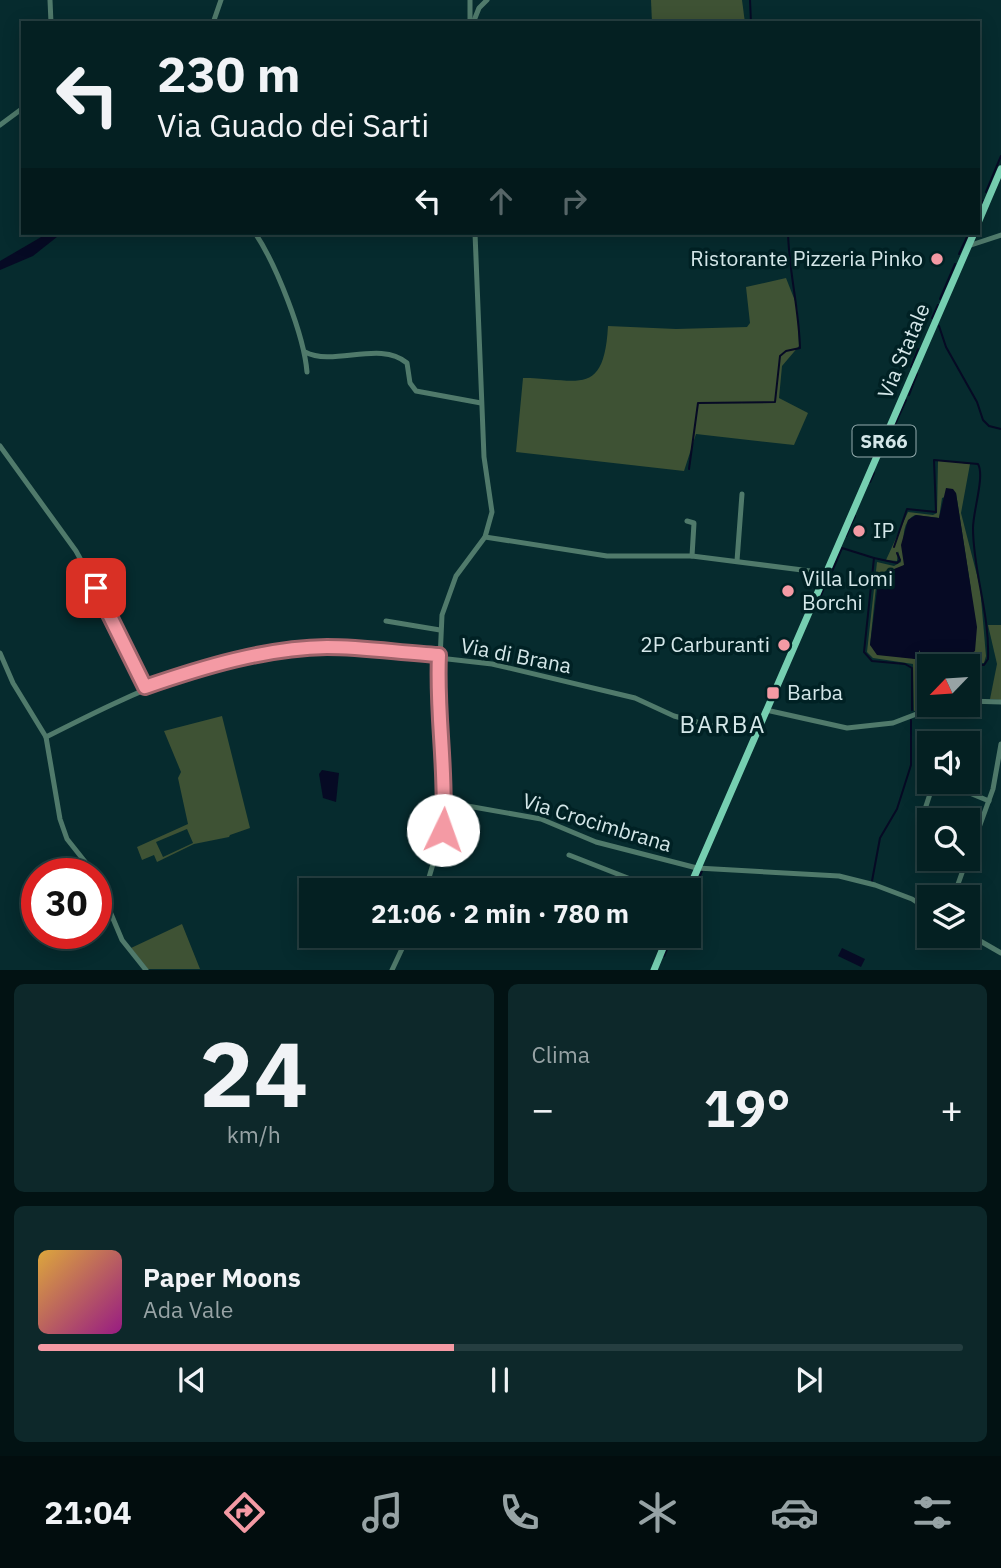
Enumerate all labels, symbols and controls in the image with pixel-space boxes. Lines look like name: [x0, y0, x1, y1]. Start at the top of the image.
text: 230 m: [157, 42, 301, 105]
icon: left: [42, 49, 133, 140]
text: Via Guado dei Sarti: [157, 104, 429, 146]
icon: left: [409, 182, 447, 220]
icon: ahead: [482, 182, 520, 220]
icon: right: [555, 182, 593, 220]
place label: Ristorante Pizzeria Pinko: [690, 244, 923, 272]
marker: Ristorante Pizzeria Pinko: [929, 251, 945, 267]
street label: Via Statale: [870, 299, 936, 402]
road number: SR66: [852, 426, 916, 456]
place label: IP: [873, 516, 894, 544]
marker: IP: [851, 523, 867, 539]
pin: [66, 558, 126, 618]
place label: Villa Lomi Borchi: [802, 564, 893, 616]
icon: arrive: [77, 569, 115, 607]
marker: Villa Lomi Borchi: [780, 583, 796, 599]
place label: 2P Carburanti: [640, 630, 770, 658]
street label: Via di Brana: [458, 631, 574, 679]
marker: 2P Carburanti: [776, 637, 792, 653]
north arrow: [917, 654, 980, 718]
map controls: [917, 654, 980, 948]
place label: Barba: [787, 678, 843, 706]
marker: Barba: [765, 685, 781, 701]
district label: BARBA: [680, 708, 767, 740]
button: sound: [917, 731, 980, 794]
street label: Via Crocimbrana: [519, 786, 675, 858]
position arrow: [406, 793, 480, 867]
button: search: [917, 808, 980, 871]
speed limit sign: 30: [21, 858, 112, 949]
button: layers: [917, 885, 980, 948]
text: 21:06 · 2 min · 780 m: [371, 896, 629, 930]
text: 24: [199, 1014, 308, 1132]
text: Clima: [532, 1039, 590, 1069]
text: 19°: [704, 1074, 791, 1141]
text: −: [532, 1084, 554, 1133]
text: +: [940, 1084, 963, 1133]
text: km/h: [227, 1119, 281, 1149]
text: Paper Moons: [143, 1260, 301, 1294]
text: Ada Vale: [143, 1294, 233, 1324]
icon: previous: [173, 1361, 211, 1399]
icon: pause: [481, 1361, 519, 1399]
icon: next: [790, 1361, 828, 1399]
icon: directions: [220, 1488, 269, 1537]
icon: music: [358, 1488, 407, 1537]
icon: phone: [495, 1488, 544, 1537]
icon: climate: [633, 1488, 682, 1537]
icon: car: [770, 1488, 819, 1537]
icon: filters: [908, 1488, 957, 1537]
text: 21:04: [44, 1491, 132, 1533]

